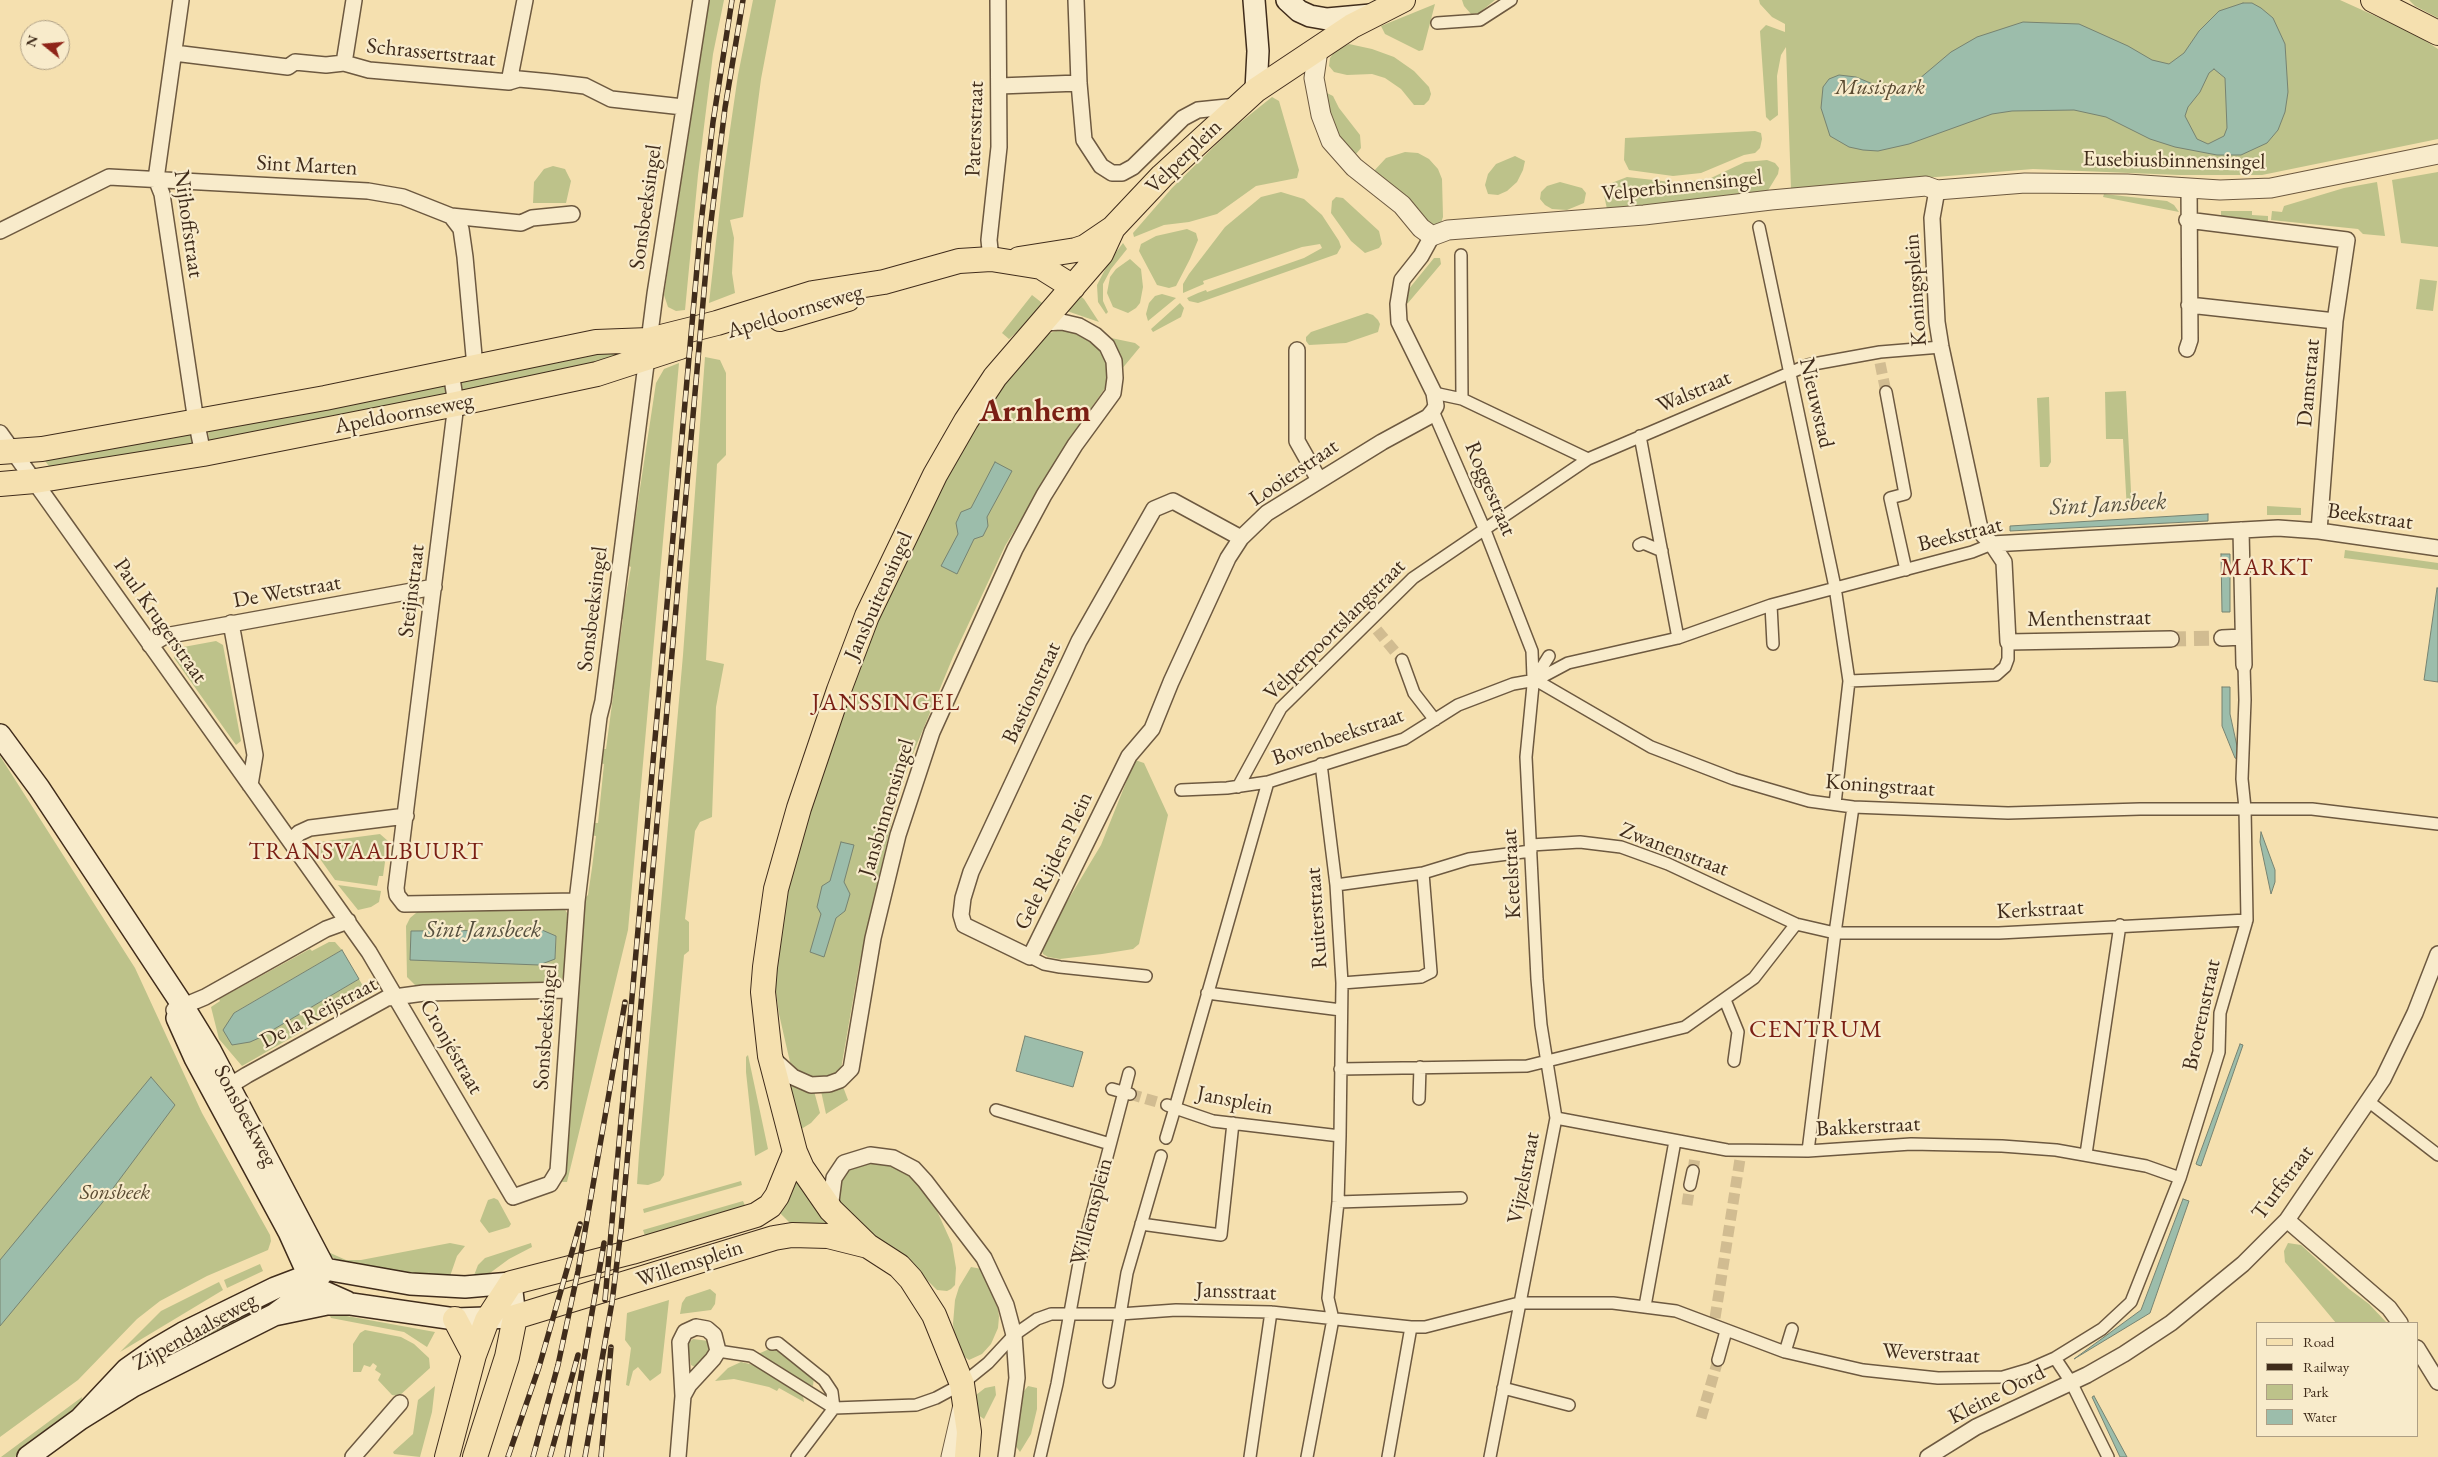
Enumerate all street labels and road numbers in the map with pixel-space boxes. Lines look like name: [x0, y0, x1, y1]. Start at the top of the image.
street label: Schrassertstraat: [365, 33, 497, 73]
street label: Patersstraat: [960, 81, 990, 177]
street label: Velperplein: [1140, 114, 1228, 200]
street label: Sonsbeeksingel: [624, 143, 668, 271]
street label: Eusebiusbinnensingel: [2082, 146, 2266, 176]
street label: Sint Marten: [256, 150, 358, 182]
street label: Velperbinnensingel: [1600, 164, 1764, 208]
street label: Nijhoffstraat: [167, 168, 209, 280]
street label: Koningsplein: [1899, 233, 1933, 347]
street label: Apeldoornseweg: [724, 279, 866, 345]
street label: Damstraat: [2292, 338, 2326, 428]
street label: Nieuwstad: [1793, 355, 1839, 451]
street label: Walstraat: [1653, 365, 1735, 419]
street label: Apeldoornseweg: [332, 388, 476, 440]
street label: Looierstraat: [1244, 434, 1344, 512]
street label: Roggestraat: [1458, 438, 1522, 540]
street label: Beekstraat: [2326, 498, 2414, 536]
street label: Beekstraat: [1915, 512, 2005, 558]
street label: Jansbuitensingel: [839, 528, 919, 664]
street label: Steijnstraat: [393, 543, 431, 639]
street label: Sonsbeeksingel: [572, 545, 614, 673]
street label: Paul Krugerstraat: [107, 553, 213, 689]
street label: Velperpoortslangstraat: [1259, 554, 1411, 706]
street label: De Wetstraat: [231, 570, 343, 614]
street label: Menthenstraat: [2027, 605, 2151, 633]
street label: Bastionstraat: [997, 638, 1067, 748]
street label: Bovenbeekstraat: [1269, 702, 1407, 772]
street label: Jansbinnensingel: [854, 736, 920, 880]
street label: Koningstraat: [1824, 769, 1936, 803]
street label: Gele Rijders Plein: [1009, 788, 1099, 934]
street label: Zwanenstraat: [1616, 817, 1732, 883]
street label: Ketelstraat: [1496, 828, 1528, 920]
street label: Ruiterstraat: [1300, 867, 1334, 969]
street label: Kerkstraat: [1996, 895, 2084, 925]
street label: Broerenstraat: [2177, 957, 2227, 1073]
street label: Sonsbeeksingel: [528, 963, 564, 1091]
street label: De la Reijstraat: [256, 971, 382, 1055]
street label: Cronjéstraat: [413, 995, 489, 1099]
street label: Sonsbeekweg: [207, 1061, 283, 1171]
street label: Jansplein: [1195, 1081, 1275, 1121]
street label: Bakkerstraat: [1815, 1111, 1921, 1143]
street label: Vijzelstraat: [1502, 1130, 1546, 1226]
street label: Turfstraat: [2246, 1141, 2320, 1225]
street label: Willemsplein: [1065, 1155, 1119, 1269]
street label: Willemsplein: [633, 1234, 747, 1294]
street label: Jansstraat: [1195, 1277, 1277, 1307]
street label: Zijpendaalseweg: [128, 1287, 262, 1377]
street label: Weverstraat: [1882, 1338, 1980, 1370]
street label: Kleine Oord: [1944, 1359, 2050, 1431]

